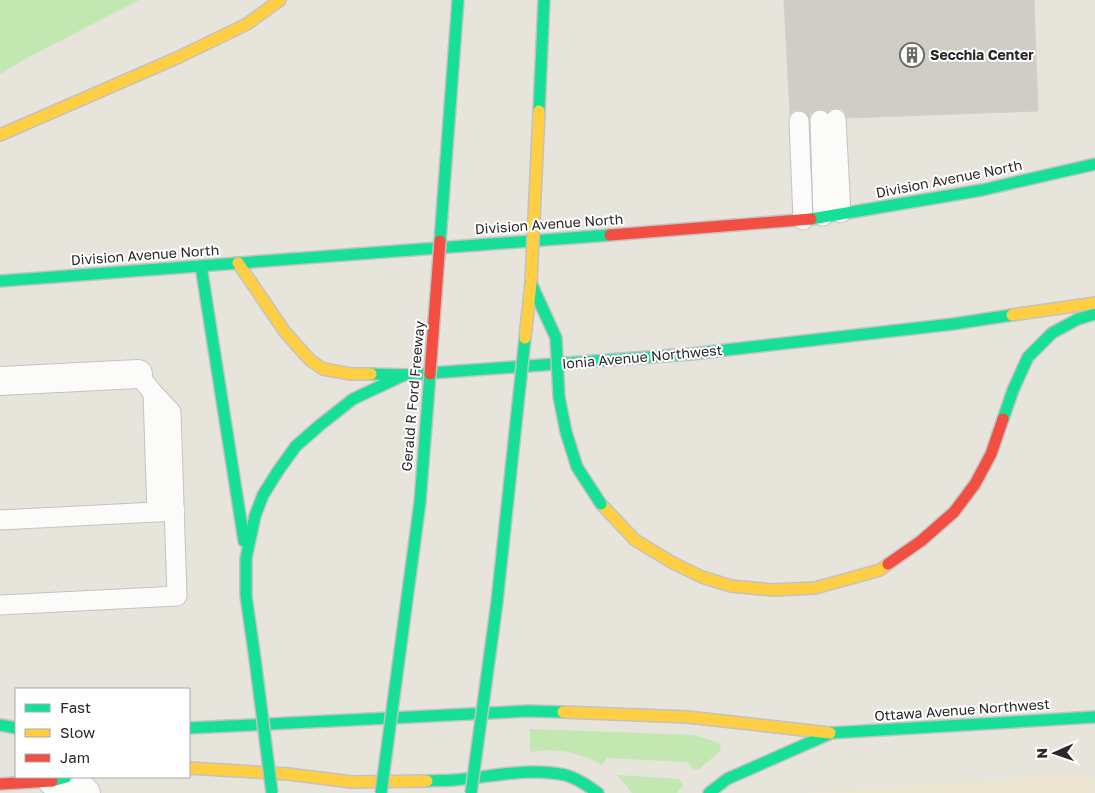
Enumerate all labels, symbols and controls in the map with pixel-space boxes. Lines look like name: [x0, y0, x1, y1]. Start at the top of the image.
building icon: Secchia Center: [899, 42, 925, 68]
place label: Secchia Center: [930, 46, 1034, 63]
street label: Division Avenue North: [874, 156, 1024, 201]
street label: Division Avenue North: [474, 210, 624, 237]
street label: Division Avenue North: [70, 241, 220, 268]
street label: Gerald R Ford Freeway: [397, 320, 428, 472]
street label: Ionia Avenue Northwest: [561, 341, 723, 372]
legend: [15, 688, 190, 778]
street label: Ottawa Avenue Northwest: [874, 695, 1050, 724]
text: Fast: [60, 698, 91, 716]
text: Slow: [60, 723, 95, 741]
north arrow: [1030, 728, 1080, 778]
text: Jam: [60, 748, 90, 766]
text: N: [1033, 748, 1050, 759]

